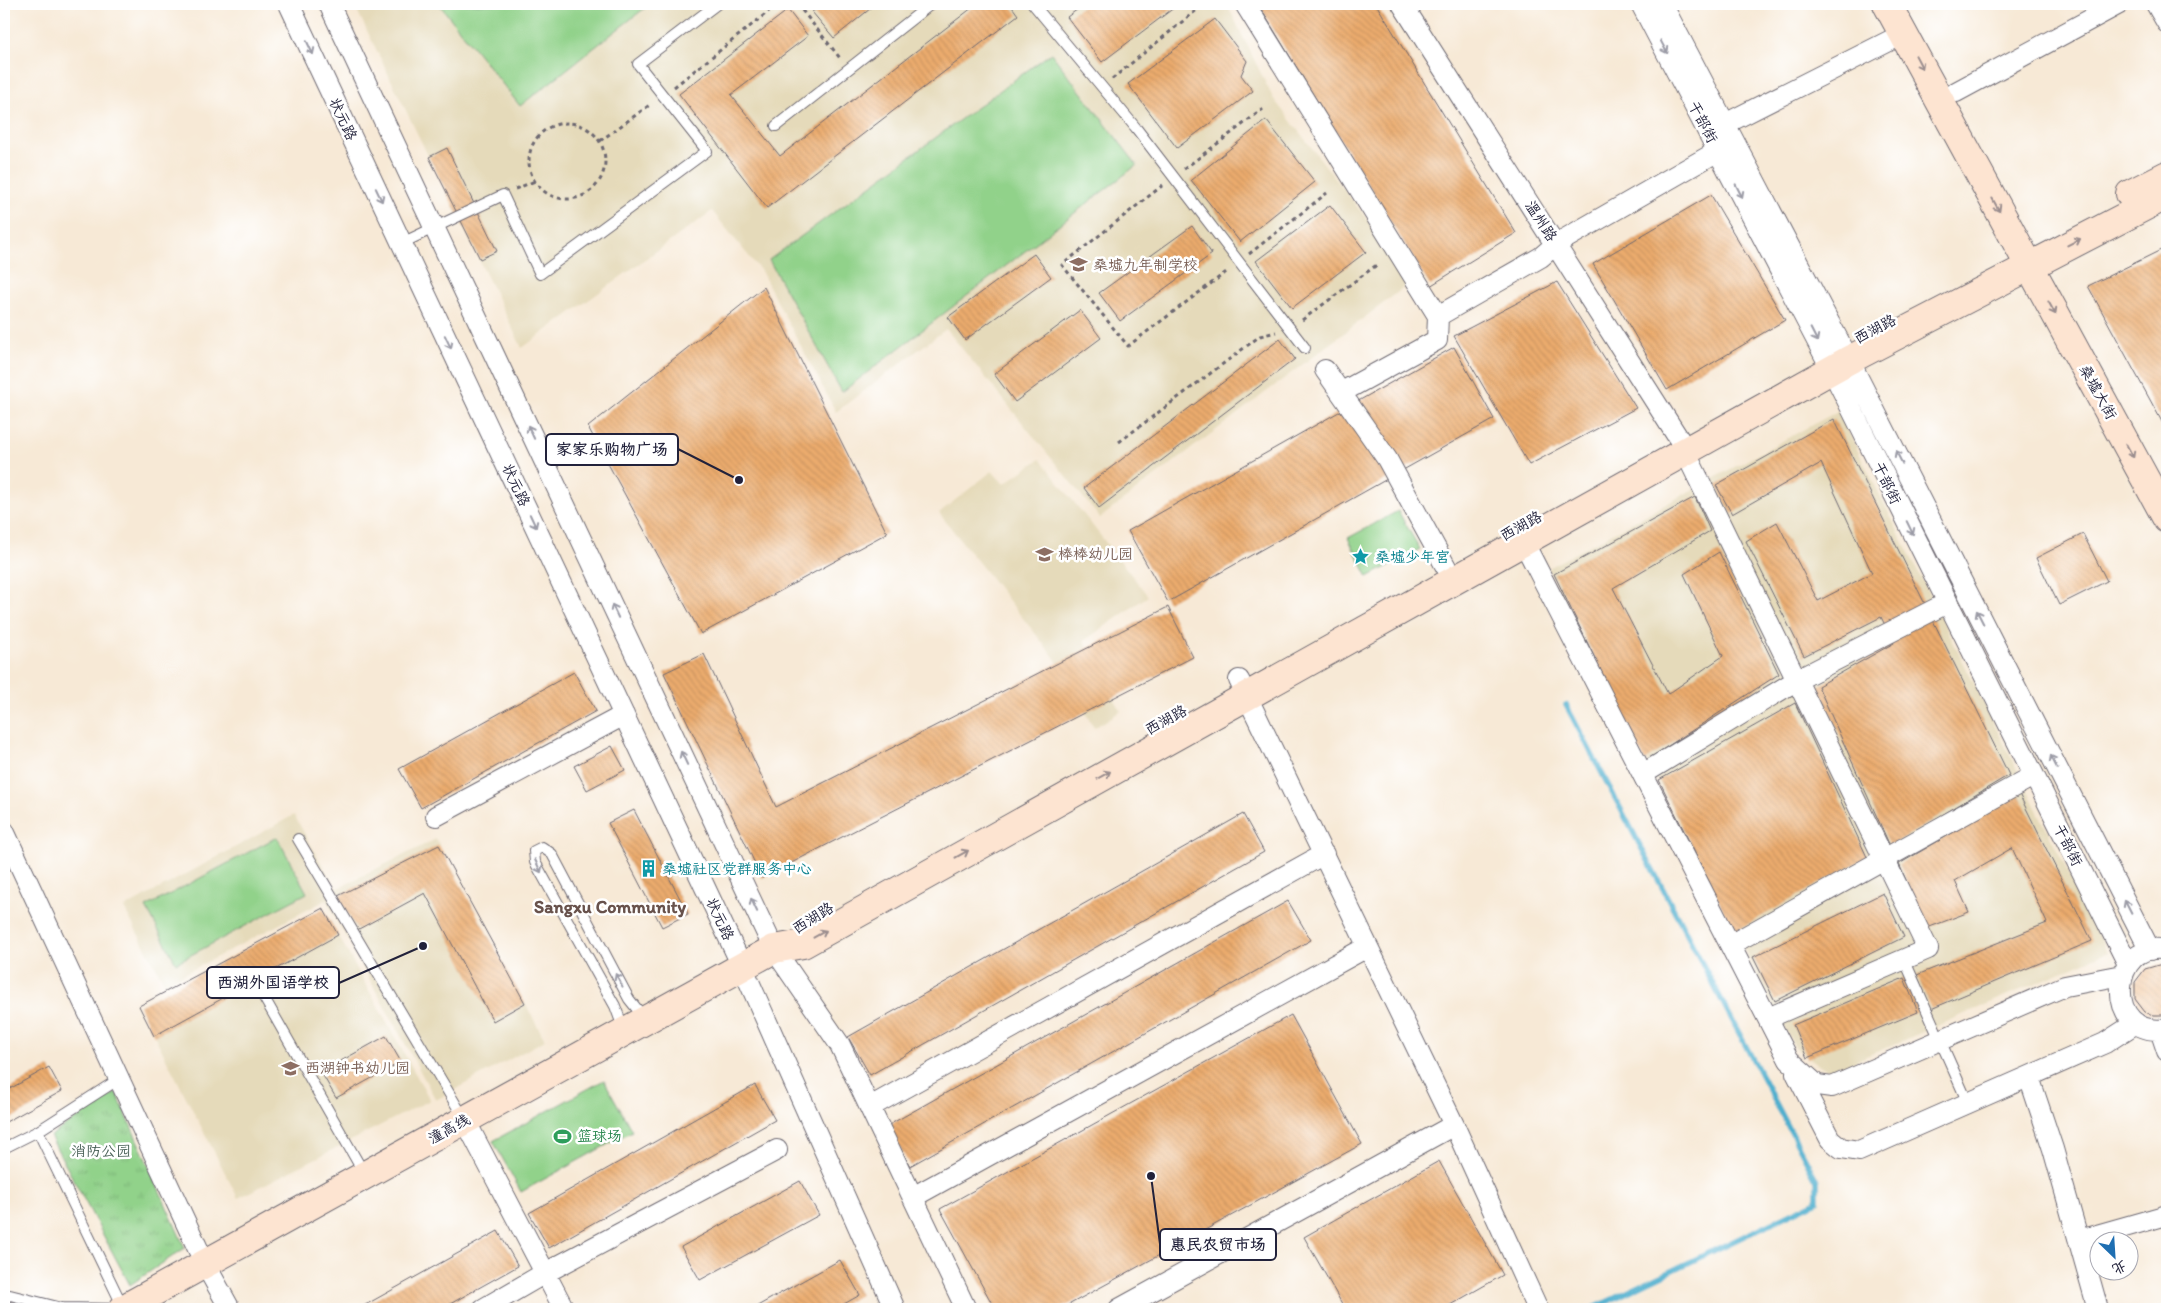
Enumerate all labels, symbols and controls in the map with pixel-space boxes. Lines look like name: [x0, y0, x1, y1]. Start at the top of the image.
one-way arrow: [1660, 39, 1669, 54]
one-way arrow: [306, 40, 315, 55]
one-way arrow: [1915, 54, 1924, 69]
street label: 状元路: [325, 95, 361, 143]
street label: 干部街: [1684, 98, 1722, 146]
one-way arrow: [1735, 183, 1744, 198]
one-way arrow: [375, 187, 384, 202]
street label: 温州路: [1521, 197, 1561, 245]
one-way arrow: [1992, 197, 2001, 212]
one-way arrow: [2066, 237, 2081, 246]
school or university icon: 桑墟九年制学校: [1069, 255, 1089, 275]
place label: 桑墟九年制学校: [1093, 256, 1198, 274]
one-way arrow: [2047, 301, 2057, 316]
street label: 西湖路: [1851, 310, 1899, 348]
one-way arrow: [1809, 328, 1819, 343]
one-way arrow: [444, 334, 454, 349]
street label: 桑墟大街: [2076, 361, 2120, 423]
one-way arrow: [526, 425, 535, 440]
callout: 家家乐购物广场: [546, 434, 678, 465]
text: 家家乐购物广场: [556, 440, 668, 459]
one-way arrow: [2126, 443, 2135, 458]
one-way arrow: [1894, 449, 1904, 464]
street label: 干部街: [1869, 459, 1905, 507]
street label: 状元路: [498, 461, 534, 509]
street label: 西湖路: [1497, 507, 1545, 545]
one-way arrow: [528, 513, 538, 528]
one-way arrow: [1906, 520, 1915, 535]
school or university icon: 棒棒幼儿园: [1034, 544, 1054, 564]
place label: 棒棒幼儿园: [1058, 545, 1133, 563]
place icon: 桑墟少年宫: [1351, 547, 1371, 567]
place label: 桑墟少年宫: [1375, 548, 1450, 566]
one-way arrow: [610, 604, 619, 619]
one-way arrow: [1975, 610, 1984, 625]
street label: 西湖路: [1142, 701, 1190, 739]
one-way arrow: [679, 751, 689, 766]
one-way arrow: [2049, 755, 2058, 770]
one-way arrow: [1096, 770, 1111, 780]
street label: 干部街: [2050, 821, 2086, 869]
one-way arrow: [954, 849, 968, 859]
one-way arrow: [534, 859, 544, 874]
building icon: 桑墟社区党群服务中心: [638, 859, 658, 879]
place label: 桑墟社区党群服务中心: [662, 860, 812, 878]
street label: 状元路: [702, 895, 738, 943]
district label: Sangxu Community: [534, 896, 687, 918]
one-way arrow: [748, 898, 758, 913]
street label: 西湖路: [789, 898, 837, 938]
one-way arrow: [2123, 899, 2133, 914]
one-way arrow: [812, 929, 827, 938]
callout: 西湖外国语学校: [207, 967, 339, 998]
one-way arrow: [614, 972, 624, 987]
text: 西湖外国语学校: [217, 973, 329, 992]
school or university icon: 西湖钟书幼儿园: [281, 1058, 301, 1078]
place label: 西湖钟书幼儿园: [305, 1059, 410, 1077]
street label: 潼高线: [425, 1110, 473, 1148]
sports icon: 篮球场: [553, 1126, 573, 1146]
place label: 篮球场: [577, 1127, 622, 1145]
park label: 消防公园: [71, 1142, 131, 1160]
callout: 惠民农贸市场: [1160, 1229, 1276, 1260]
north arrow: [2088, 1230, 2138, 1280]
text: 惠民农贸市场: [1170, 1235, 1266, 1254]
text: 北: [2109, 1257, 2129, 1278]

